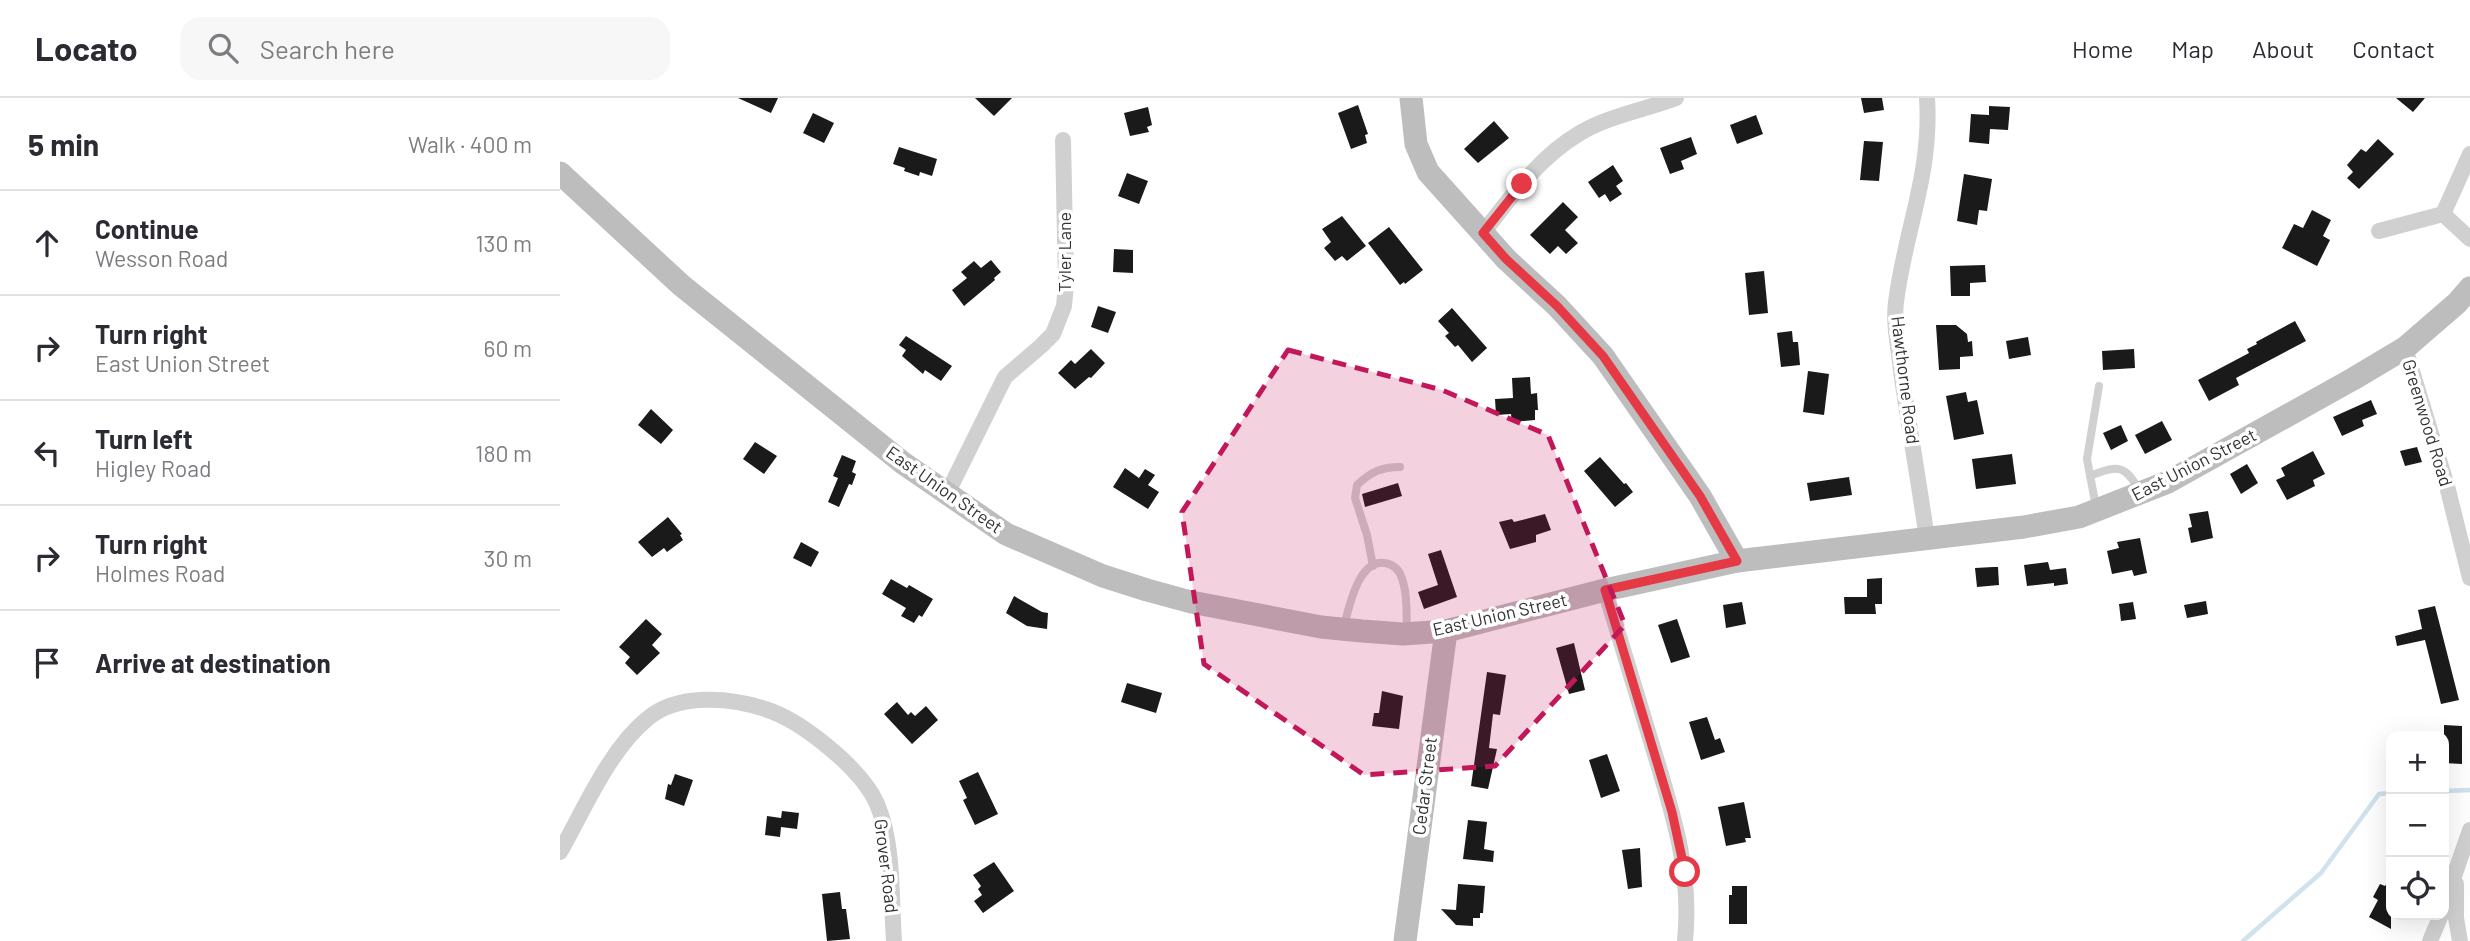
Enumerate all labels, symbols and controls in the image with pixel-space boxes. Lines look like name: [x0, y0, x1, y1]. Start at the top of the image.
search box: [180, 17, 670, 80]
text: Locato: [35, 28, 138, 68]
icon: search: [204, 29, 242, 67]
text: Search here: [260, 33, 395, 64]
text: Home: [2072, 34, 2133, 63]
text: Map: [2171, 34, 2214, 63]
text: About: [2252, 34, 2314, 63]
text: Contact: [2352, 34, 2435, 63]
text: 5 min: [28, 126, 99, 162]
text: Walk · 400 m: [408, 130, 532, 158]
route end: [1506, 168, 1537, 199]
street label: Tyler Lane: [1053, 212, 1075, 292]
text: Continue: [95, 213, 199, 244]
icon: ahead: [28, 224, 66, 262]
text: 130 m: [475, 229, 532, 257]
text: Wesson Road: [95, 244, 228, 272]
street label: Hawthorne Road: [1887, 315, 1925, 445]
text: Turn right: [95, 318, 208, 349]
icon: right: [28, 329, 66, 367]
text: 60 m: [484, 334, 532, 362]
text: East Union Street: [95, 349, 270, 377]
street label: Greenwood Road: [2398, 356, 2458, 489]
text: Turn left: [95, 423, 193, 454]
street label: East Union Street: [2127, 423, 2260, 505]
icon: left: [28, 434, 66, 472]
text: 180 m: [475, 439, 532, 467]
street label: East Union Street: [882, 441, 1007, 538]
text: Higley Road: [95, 454, 212, 482]
text: Turn right: [95, 528, 208, 559]
icon: right: [28, 539, 66, 577]
text: 30 m: [484, 544, 532, 572]
text: Holmes Road: [95, 559, 225, 587]
street label: East Union Street: [1431, 588, 1569, 640]
icon: arrive: [28, 644, 66, 682]
text: Arrive at destination: [95, 647, 331, 678]
map controls: [2386, 731, 2449, 920]
button: +: [2386, 731, 2449, 794]
street label: Cedar Street: [1407, 735, 1441, 836]
button: −: [2386, 794, 2449, 857]
street label: Grover Road: [870, 818, 904, 914]
route start: [1669, 856, 1700, 887]
button: locate: [2386, 857, 2449, 920]

